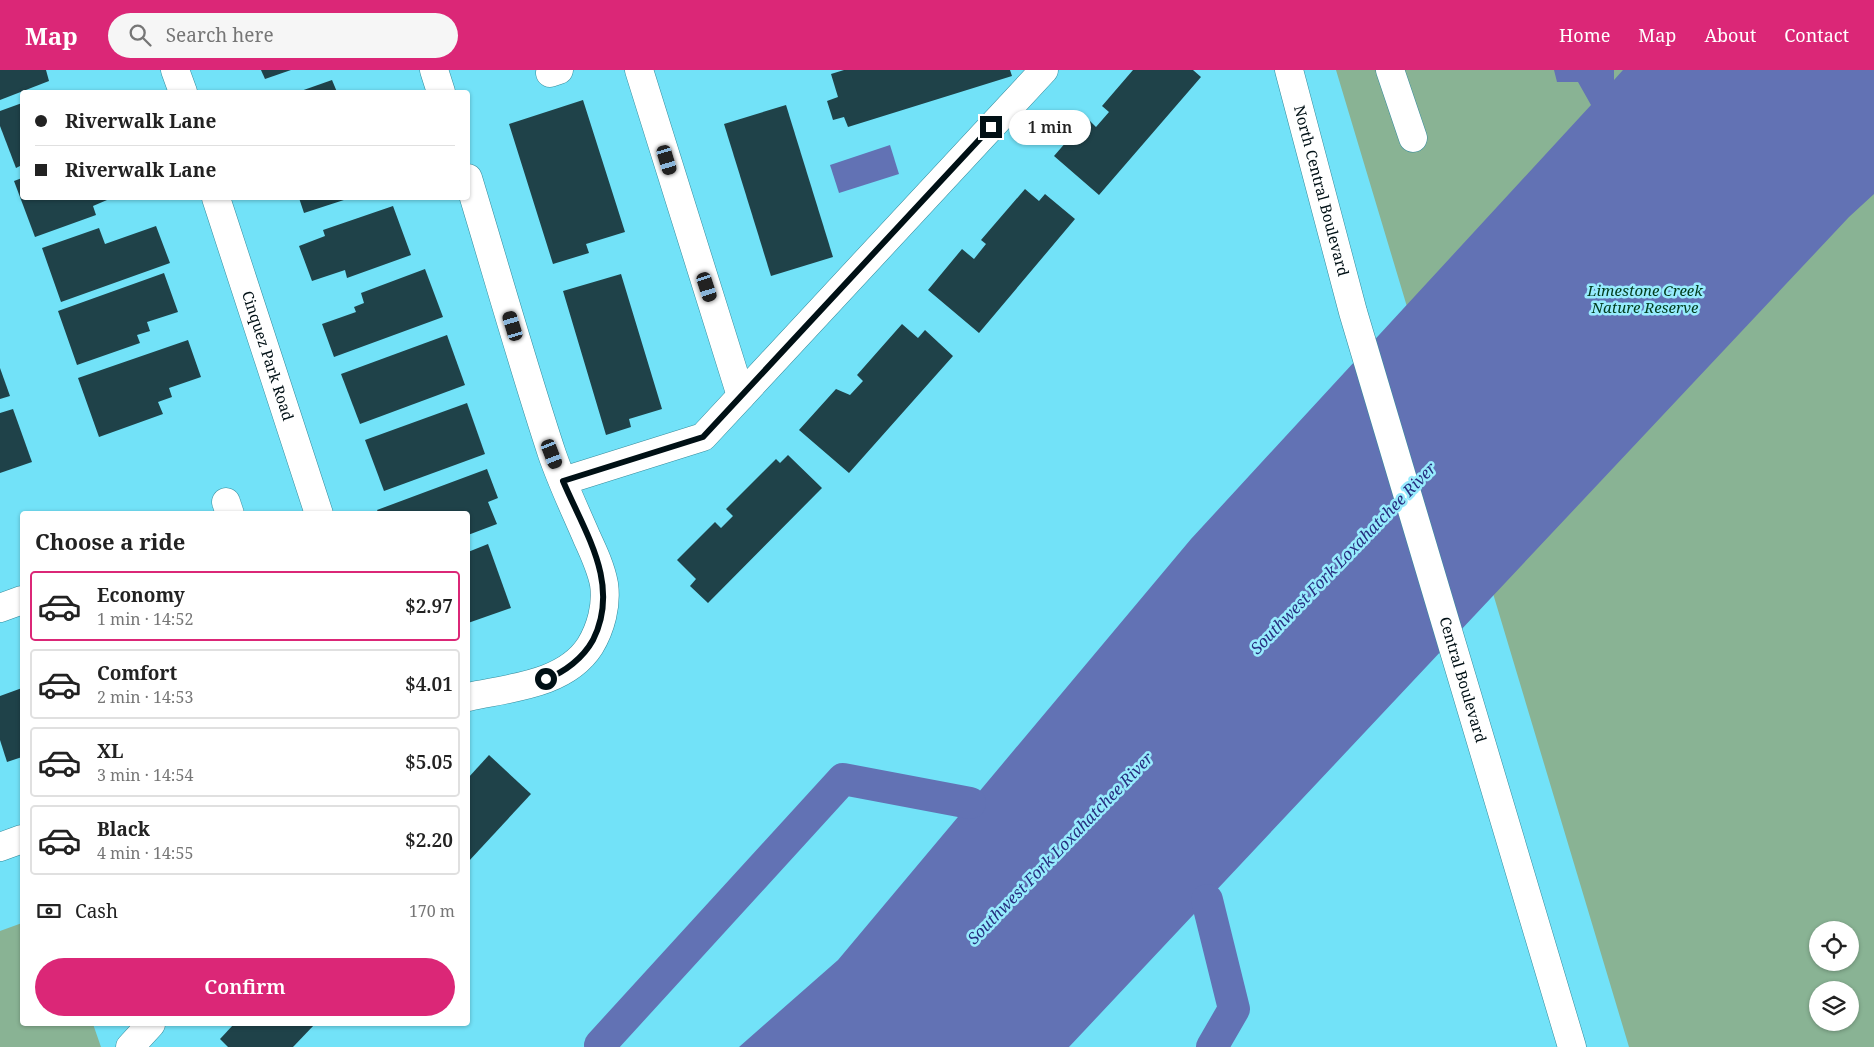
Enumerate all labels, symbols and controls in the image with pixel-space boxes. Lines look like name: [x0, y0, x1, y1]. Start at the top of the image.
search box: [108, 13, 458, 58]
text: Map: [25, 19, 78, 52]
icon: search: [126, 21, 154, 49]
text: Search here: [166, 22, 274, 48]
text: Home: [1559, 23, 1610, 47]
text: Map: [1638, 23, 1676, 47]
text: About: [1704, 23, 1756, 47]
text: Contact: [1784, 23, 1849, 47]
street label: North Central Boulevard: [1290, 103, 1354, 278]
text: Riverwalk Lane: [65, 108, 216, 134]
callout: 1 min: [1008, 110, 1091, 144]
route end: [980, 116, 1002, 138]
text: 1 min: [1028, 116, 1072, 138]
car: [655, 143, 678, 177]
text: Riverwalk Lane: [65, 157, 216, 183]
car: [695, 270, 718, 304]
park label: Limestone Creek Nature Reserve: [1586, 280, 1703, 317]
street label: Cinquez Park Road: [238, 288, 299, 423]
car: [501, 309, 524, 343]
car: [539, 437, 564, 471]
water label: Southwest Fork Loxahatchee River: [1245, 457, 1441, 659]
text: Choose a ride: [35, 526, 185, 556]
text: Economy: [97, 582, 185, 608]
icon: car: [37, 584, 82, 629]
text: $2.97: [405, 593, 453, 619]
text: 1 min · 14:52: [97, 608, 193, 630]
street label: Central Boulevard: [1435, 614, 1492, 745]
text: Comfort: [97, 660, 177, 686]
icon: car: [37, 662, 82, 707]
route start: [535, 668, 557, 690]
text: $4.01: [405, 671, 453, 697]
text: 2 min · 14:53: [97, 686, 193, 708]
text: XL: [97, 738, 123, 764]
icon: car: [37, 740, 82, 785]
water label: Southwest Fork Loxahatchee River: [962, 747, 1158, 949]
text: $5.05: [405, 749, 453, 775]
text: 3 min · 14:54: [97, 764, 193, 786]
text: Black: [97, 816, 150, 842]
icon: car: [37, 818, 82, 863]
text: $2.20: [405, 827, 453, 853]
text: 4 min · 14:55: [97, 842, 193, 864]
icon: cash: [35, 897, 63, 925]
text: Cash: [75, 898, 118, 924]
text: 170 m: [409, 900, 455, 922]
map controls: [1809, 921, 1859, 1031]
button: locate: [1809, 921, 1859, 971]
button: Confirm: [35, 958, 455, 1016]
button: layers: [1809, 981, 1859, 1031]

